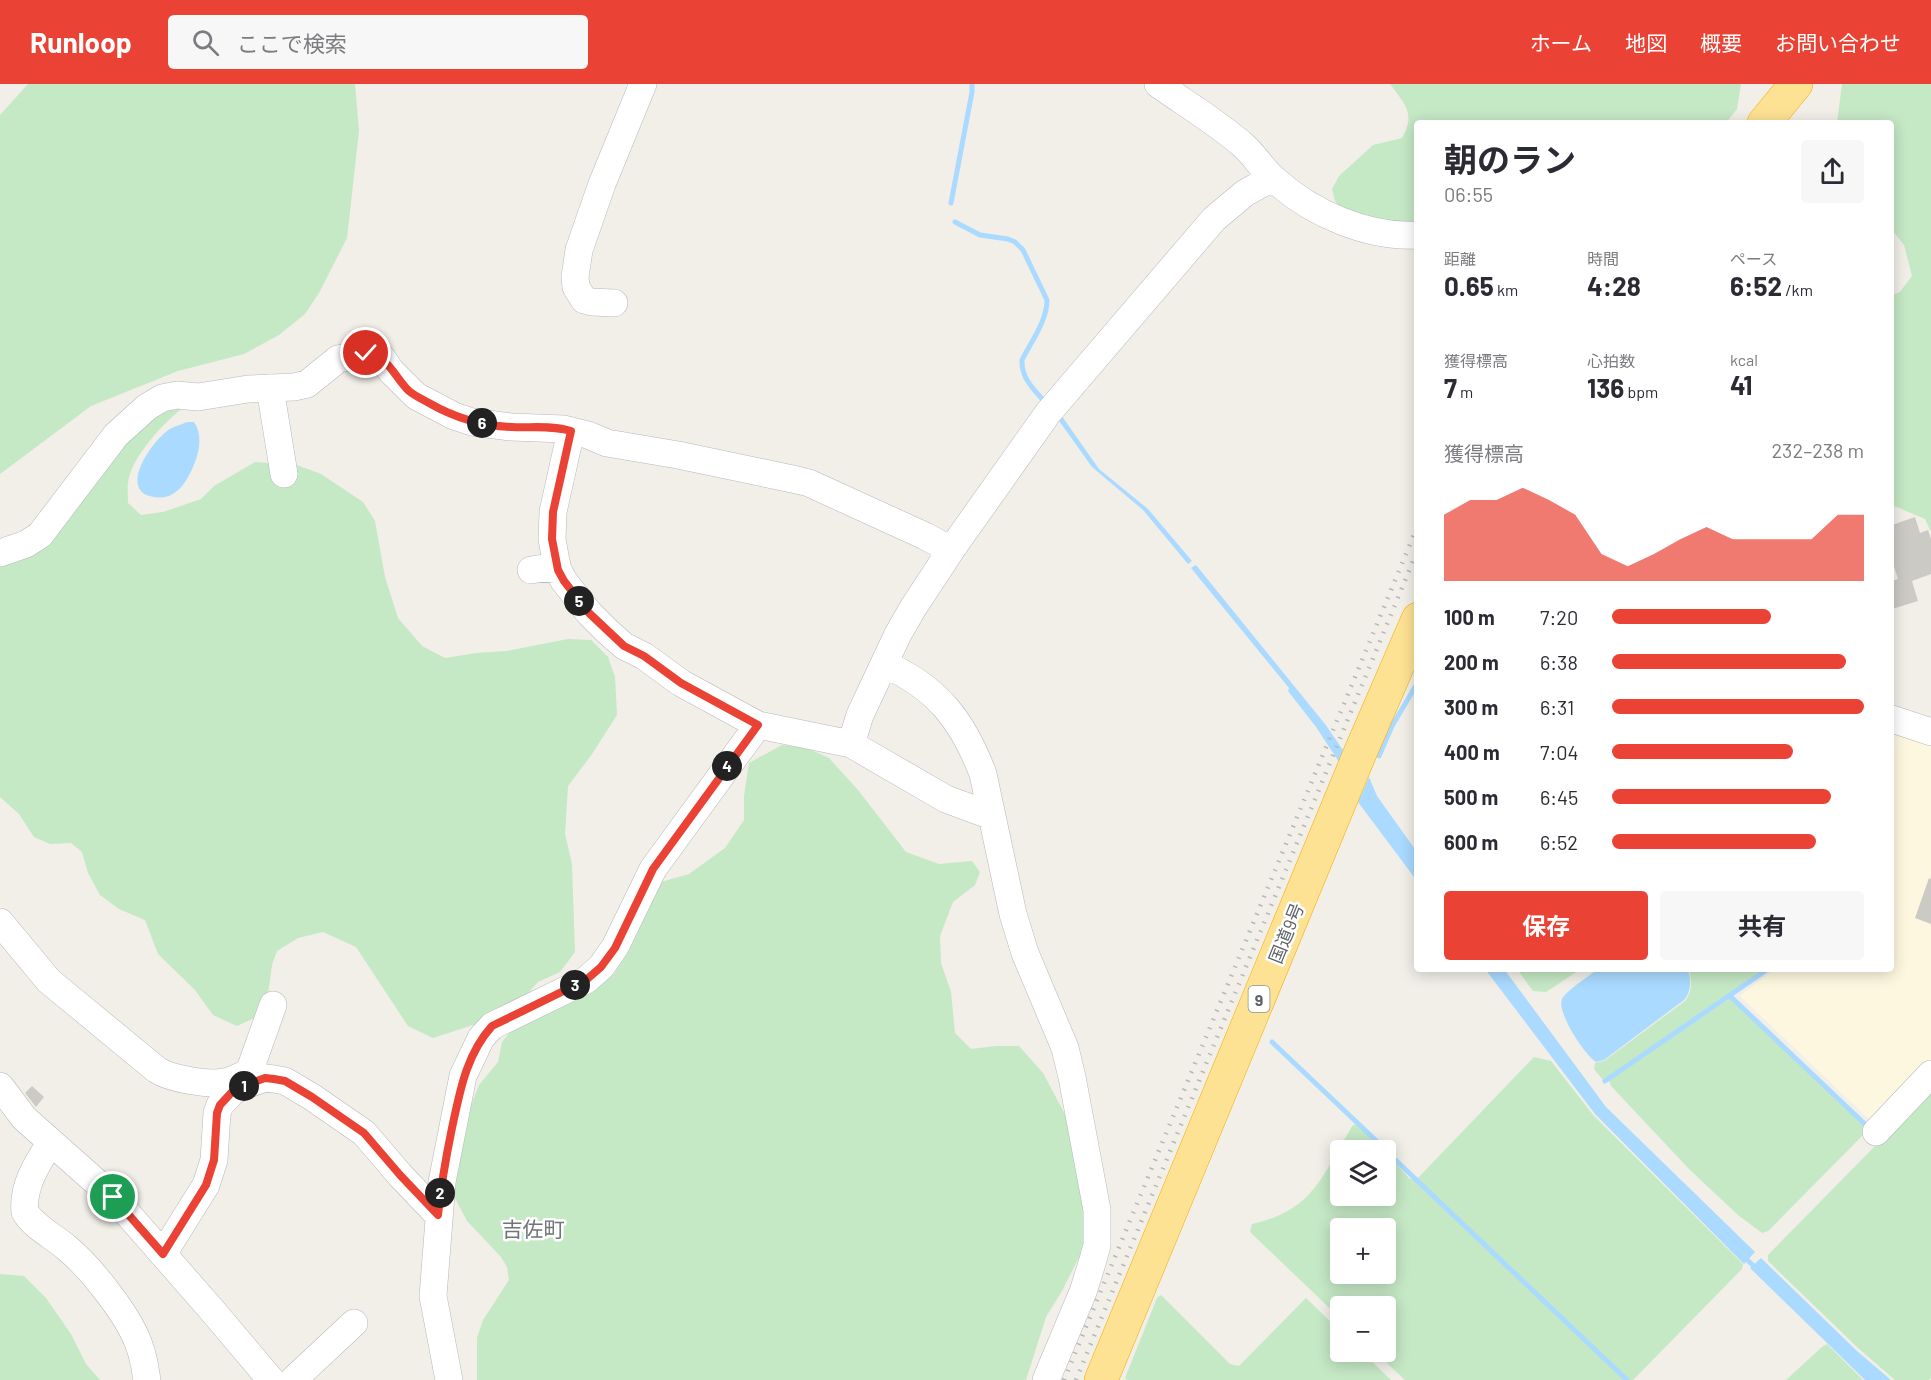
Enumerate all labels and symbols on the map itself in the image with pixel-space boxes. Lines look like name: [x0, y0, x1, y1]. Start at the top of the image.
pin: [340, 327, 391, 378]
pin: 6: [467, 408, 497, 438]
pin: 5: [564, 586, 594, 616]
pin: 4: [712, 751, 742, 781]
street label: 国道9号: [1264, 899, 1308, 967]
pin: 3: [560, 970, 590, 1000]
road number: 9: [1248, 986, 1270, 1012]
pin: 1: [229, 1071, 259, 1101]
pin: [87, 1171, 138, 1222]
pin: 2: [425, 1178, 455, 1208]
district label: 吉佐町: [502, 1216, 565, 1241]

